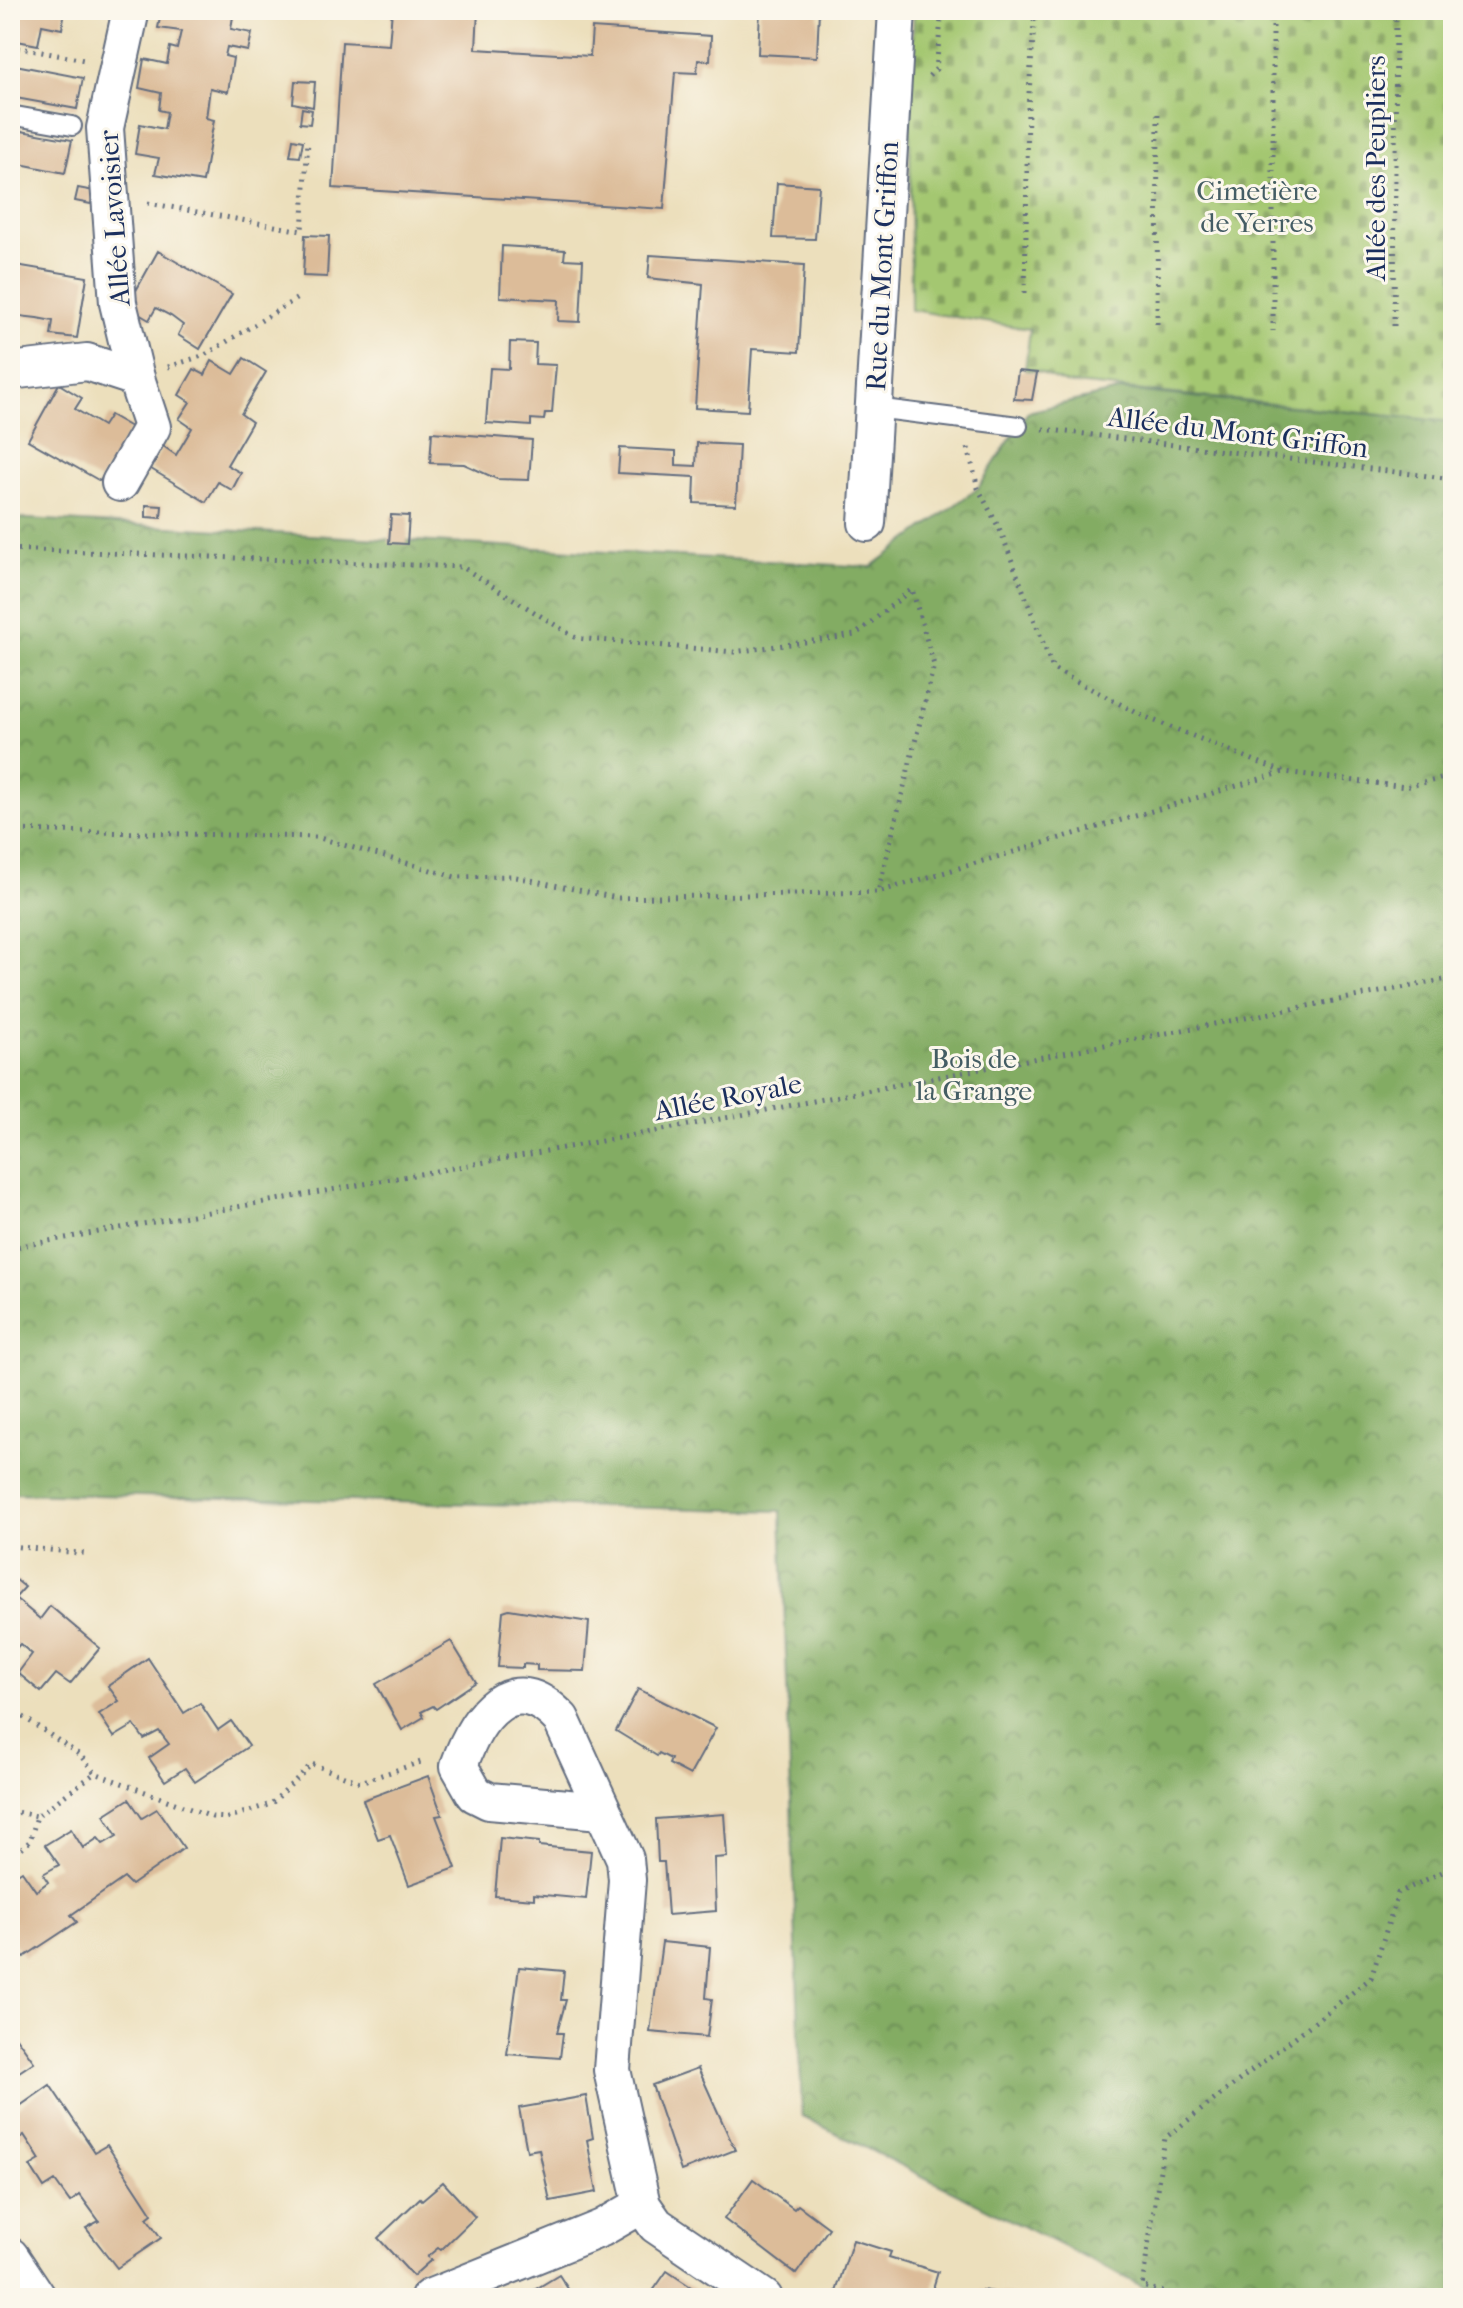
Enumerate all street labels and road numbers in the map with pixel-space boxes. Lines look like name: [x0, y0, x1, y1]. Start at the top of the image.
street label: Allée des Peupliers: [1359, 55, 1392, 282]
street label: Allée Lavoisier: [91, 129, 137, 308]
street label: Rue du Mont Griffon: [859, 140, 905, 392]
street label: Allée du Mont Griffon: [1105, 400, 1370, 464]
street label: Allée Royale: [651, 1067, 805, 1128]

